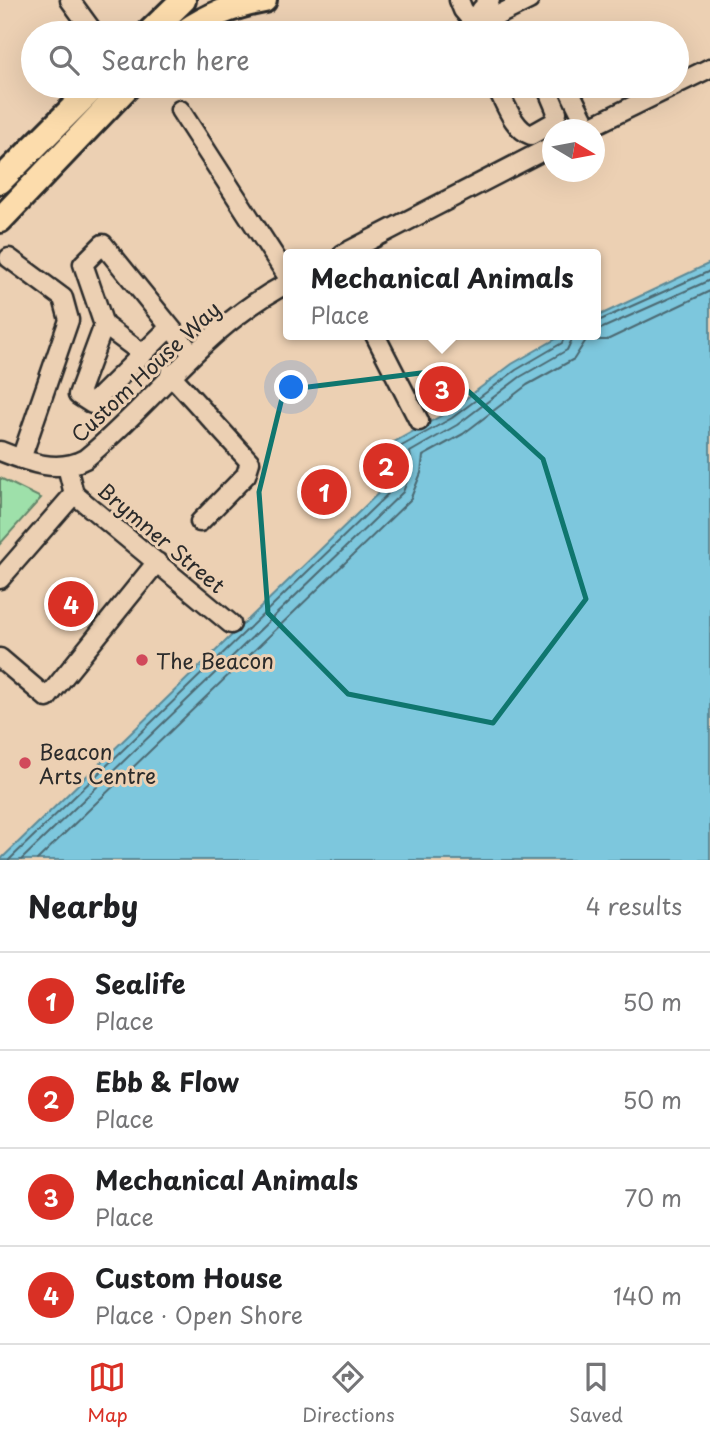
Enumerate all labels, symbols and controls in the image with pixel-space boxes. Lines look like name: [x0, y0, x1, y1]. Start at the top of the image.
search box: [21, 21, 689, 98]
text: Search here: [101, 40, 250, 79]
icon: search: [45, 41, 83, 79]
north arrow: [542, 119, 605, 182]
popup: [283, 249, 601, 340]
text: Mechanical Animals: [310, 258, 574, 297]
street label: Custom House Way: [63, 293, 227, 449]
text: Place: [310, 297, 369, 332]
pin: 3: [419, 363, 465, 415]
your location: [274, 370, 308, 404]
pin: 2: [363, 440, 409, 492]
pin: 1: [301, 466, 347, 518]
street label: Brymner Street: [91, 474, 233, 600]
pin: 4: [48, 578, 94, 630]
place label: The Beacon: [156, 644, 274, 676]
marker: The Beacon: [134, 652, 150, 668]
place label: Beacon Arts Centre: [39, 735, 156, 791]
marker: Beacon Arts Centre: [17, 755, 33, 771]
text: Nearby: [28, 883, 138, 928]
text: 4 results: [586, 888, 682, 923]
text: Sealife: [95, 964, 186, 1003]
text: 1: [46, 984, 57, 1019]
text: 50 m: [622, 984, 682, 1019]
text: Place: [95, 1003, 154, 1038]
text: Ebb & Flow: [95, 1062, 239, 1101]
text: 2: [43, 1082, 59, 1117]
text: 50 m: [622, 1082, 682, 1117]
text: Place: [95, 1101, 154, 1136]
text: Mechanical Animals: [95, 1160, 358, 1199]
text: 3: [43, 1180, 59, 1215]
text: 70 m: [624, 1180, 682, 1215]
text: Place: [95, 1199, 154, 1234]
text: Custom House: [95, 1258, 282, 1297]
text: 4: [43, 1278, 59, 1313]
text: 140 m: [613, 1278, 682, 1313]
text: Place · Open Shore: [95, 1297, 303, 1332]
tab: Map: [87, 1358, 128, 1428]
tab: Directions: [302, 1358, 395, 1428]
tab: Saved: [569, 1358, 623, 1428]

